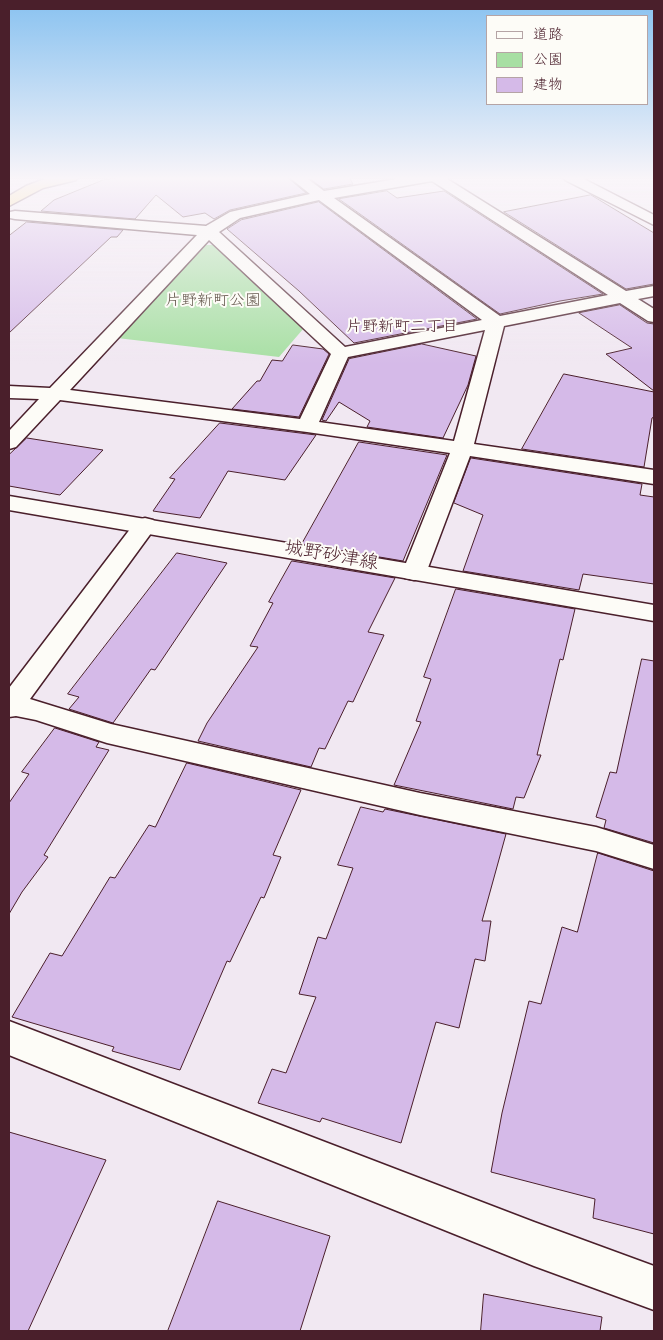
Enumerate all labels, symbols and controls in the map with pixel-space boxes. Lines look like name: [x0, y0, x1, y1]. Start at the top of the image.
legend: [486, 15, 648, 105]
text: 道路: [533, 25, 563, 47]
text: 公園: [533, 50, 563, 72]
text: 建物: [533, 75, 563, 97]
park label: 片野新町公園: [165, 293, 261, 313]
district label: 片野新町二丁目: [346, 319, 458, 339]
street label: 城野砂津線: [282, 539, 380, 577]

